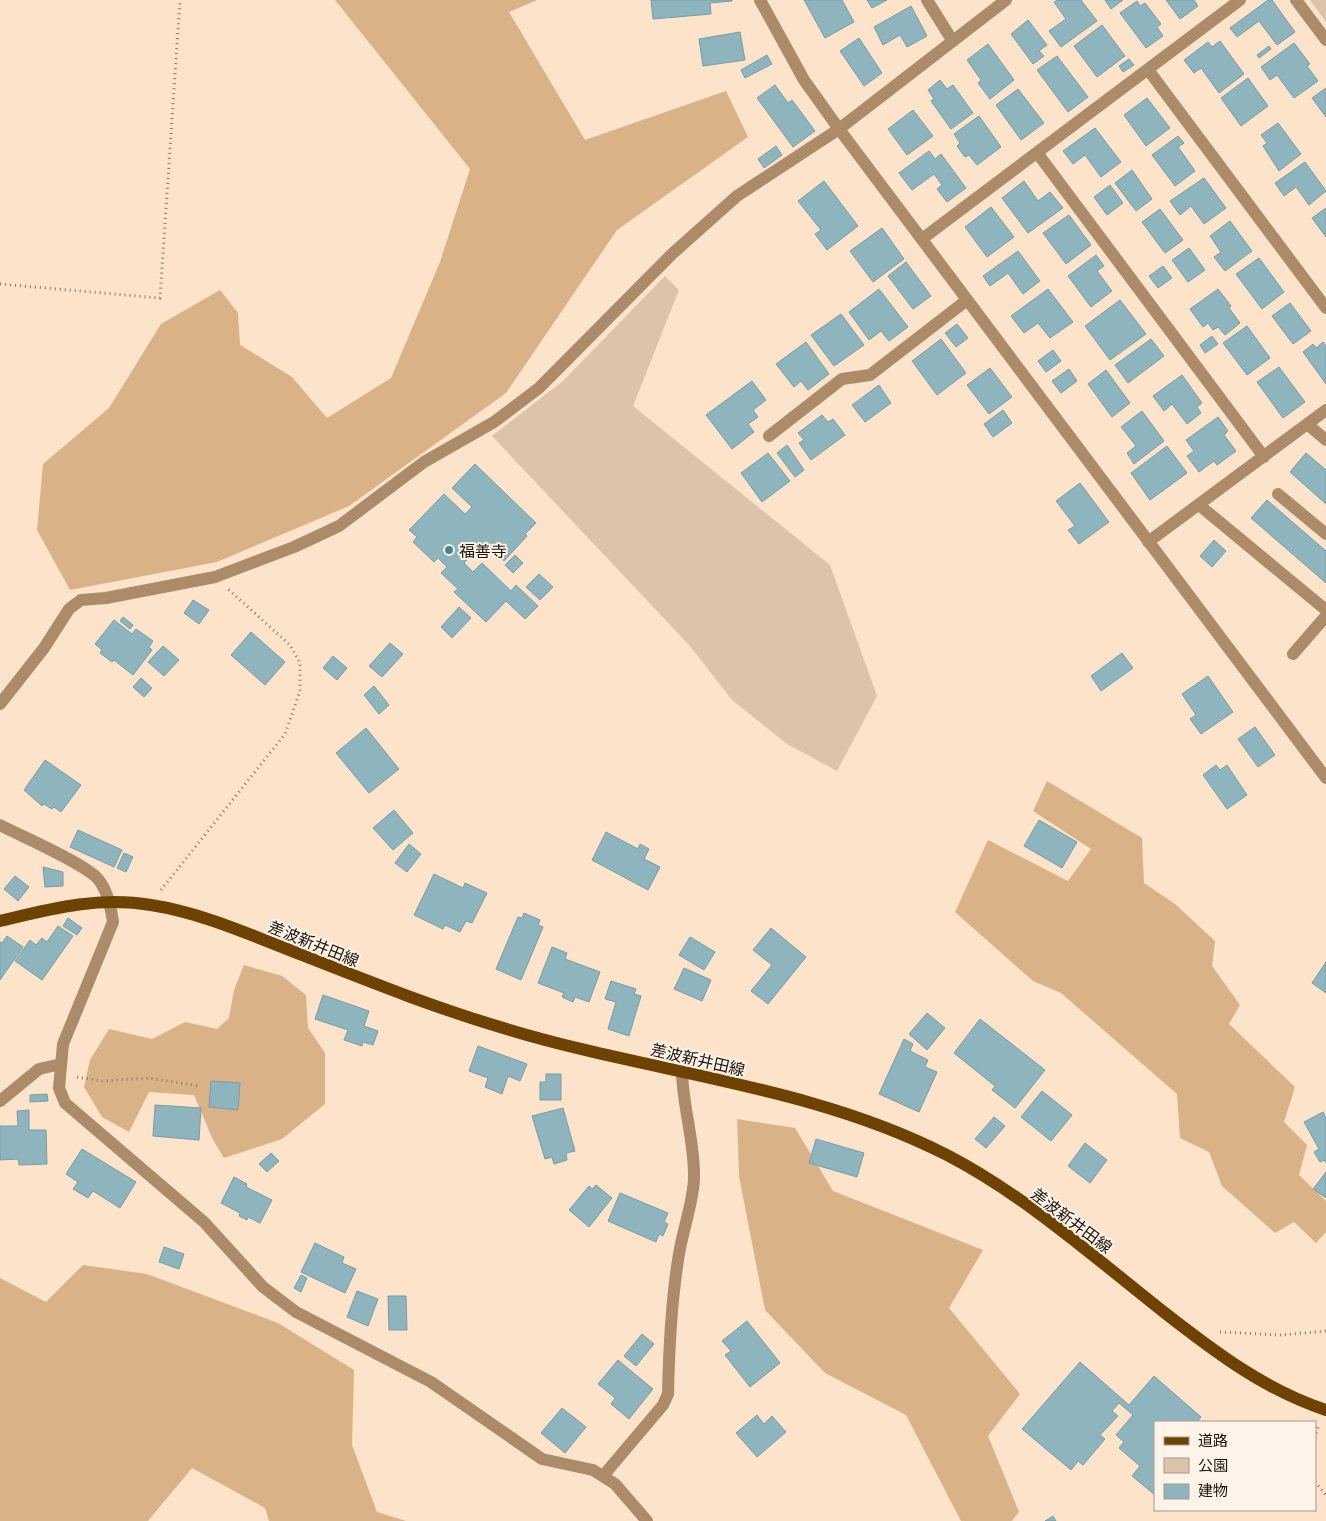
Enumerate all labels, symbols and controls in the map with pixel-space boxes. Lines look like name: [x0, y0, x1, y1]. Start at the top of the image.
place label: 福善寺: [459, 541, 507, 560]
marker: 福善寺: [443, 544, 455, 556]
street label: 差波新井田線: [266, 916, 362, 970]
street label: 差波新井田線: [649, 1039, 747, 1079]
street label: 差波新井田線: [1028, 1184, 1116, 1256]
legend: [1154, 1421, 1316, 1511]
text: 道路: [1198, 1431, 1228, 1449]
text: 公園: [1198, 1456, 1228, 1474]
text: 建物: [1198, 1481, 1228, 1499]

